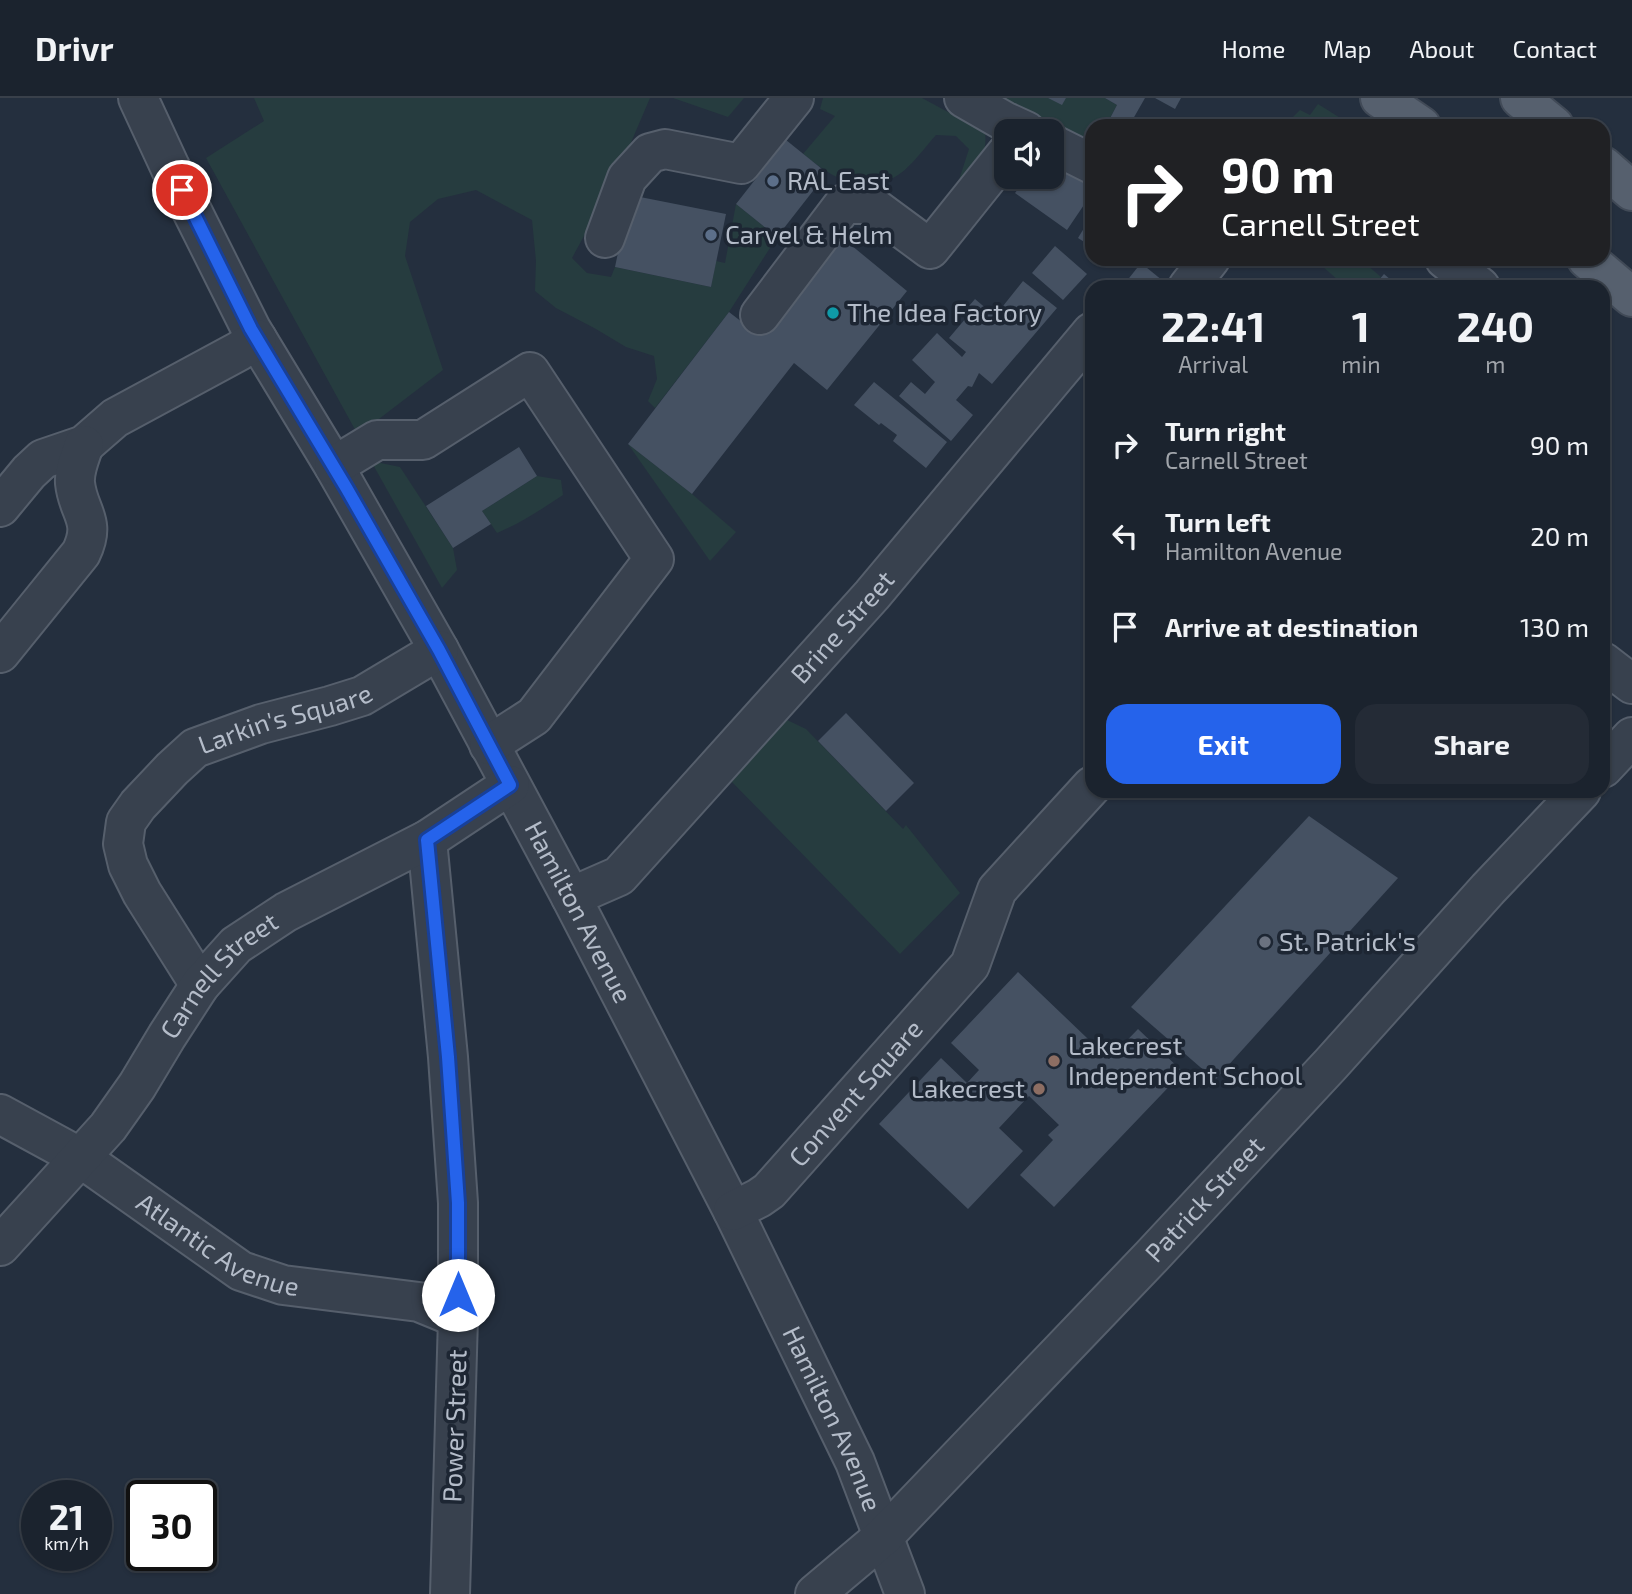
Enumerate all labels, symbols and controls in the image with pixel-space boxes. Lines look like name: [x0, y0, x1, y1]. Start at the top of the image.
text: Drivr: [35, 28, 114, 68]
text: Home: [1222, 34, 1285, 63]
text: Map: [1323, 34, 1371, 63]
text: About: [1409, 34, 1475, 63]
text: Contact: [1513, 34, 1597, 63]
map controls: [994, 119, 1064, 189]
button: sound: [994, 119, 1064, 189]
text: 90 m: [1221, 144, 1335, 203]
icon: right: [1106, 147, 1197, 238]
pin: [152, 160, 212, 220]
place label: RAL East: [787, 164, 890, 195]
icon: arrive: [163, 171, 201, 209]
marker: RAL East: [765, 173, 781, 189]
text: Carnell Street: [1221, 204, 1420, 242]
place label: Carvel & Helm: [725, 218, 893, 249]
marker: Carvel & Helm: [703, 227, 719, 243]
place label: The Idea Factory: [847, 296, 1042, 327]
text: 22:41: [1161, 300, 1265, 350]
text: 1: [1352, 300, 1370, 350]
text: 240: [1456, 300, 1534, 350]
marker: The Idea Factory: [825, 305, 841, 321]
text: Arrival: [1178, 350, 1248, 378]
text: min: [1341, 350, 1381, 378]
text: m: [1485, 350, 1505, 378]
text: Turn right: [1165, 415, 1286, 446]
icon: right: [1106, 426, 1144, 464]
text: 90 m: [1530, 429, 1589, 460]
text: Carnell Street: [1165, 446, 1308, 474]
text: Turn left: [1165, 506, 1271, 537]
icon: left: [1106, 517, 1144, 555]
text: 20 m: [1530, 520, 1589, 551]
text: Hamilton Avenue: [1165, 537, 1342, 565]
street label: Brine Street: [783, 564, 900, 689]
icon: arrive: [1106, 608, 1144, 646]
text: Arrive at destination: [1165, 611, 1418, 642]
text: 130 m: [1520, 611, 1589, 642]
street label: Larkin's Square: [194, 677, 377, 760]
button: Exit: [1106, 704, 1341, 784]
button: Share: [1355, 704, 1589, 784]
street label: Hamilton Avenue: [519, 815, 640, 1007]
street label: Carnell Street: [153, 905, 283, 1044]
place label: St. Patrick's: [1279, 925, 1416, 956]
marker: St. Patrick's: [1257, 934, 1273, 950]
street label: Convent Square: [781, 1013, 928, 1172]
place label: Lakecrest Independent School: [1068, 1029, 1303, 1090]
marker: Lakecrest Independent School: [1046, 1053, 1062, 1069]
place label: Lakecrest: [911, 1072, 1025, 1103]
marker: Lakecrest: [1031, 1081, 1047, 1097]
street label: Patrick Street: [1138, 1129, 1270, 1268]
street label: Atlantic Avenue: [131, 1185, 301, 1301]
position arrow: [421, 1258, 495, 1332]
street label: Hamilton Avenue: [777, 1321, 889, 1515]
street label: Power Street: [435, 1349, 472, 1503]
speed limit sign: 30: [126, 1480, 217, 1571]
text: 21: [49, 1495, 84, 1537]
text: km/h: [44, 1532, 89, 1554]

